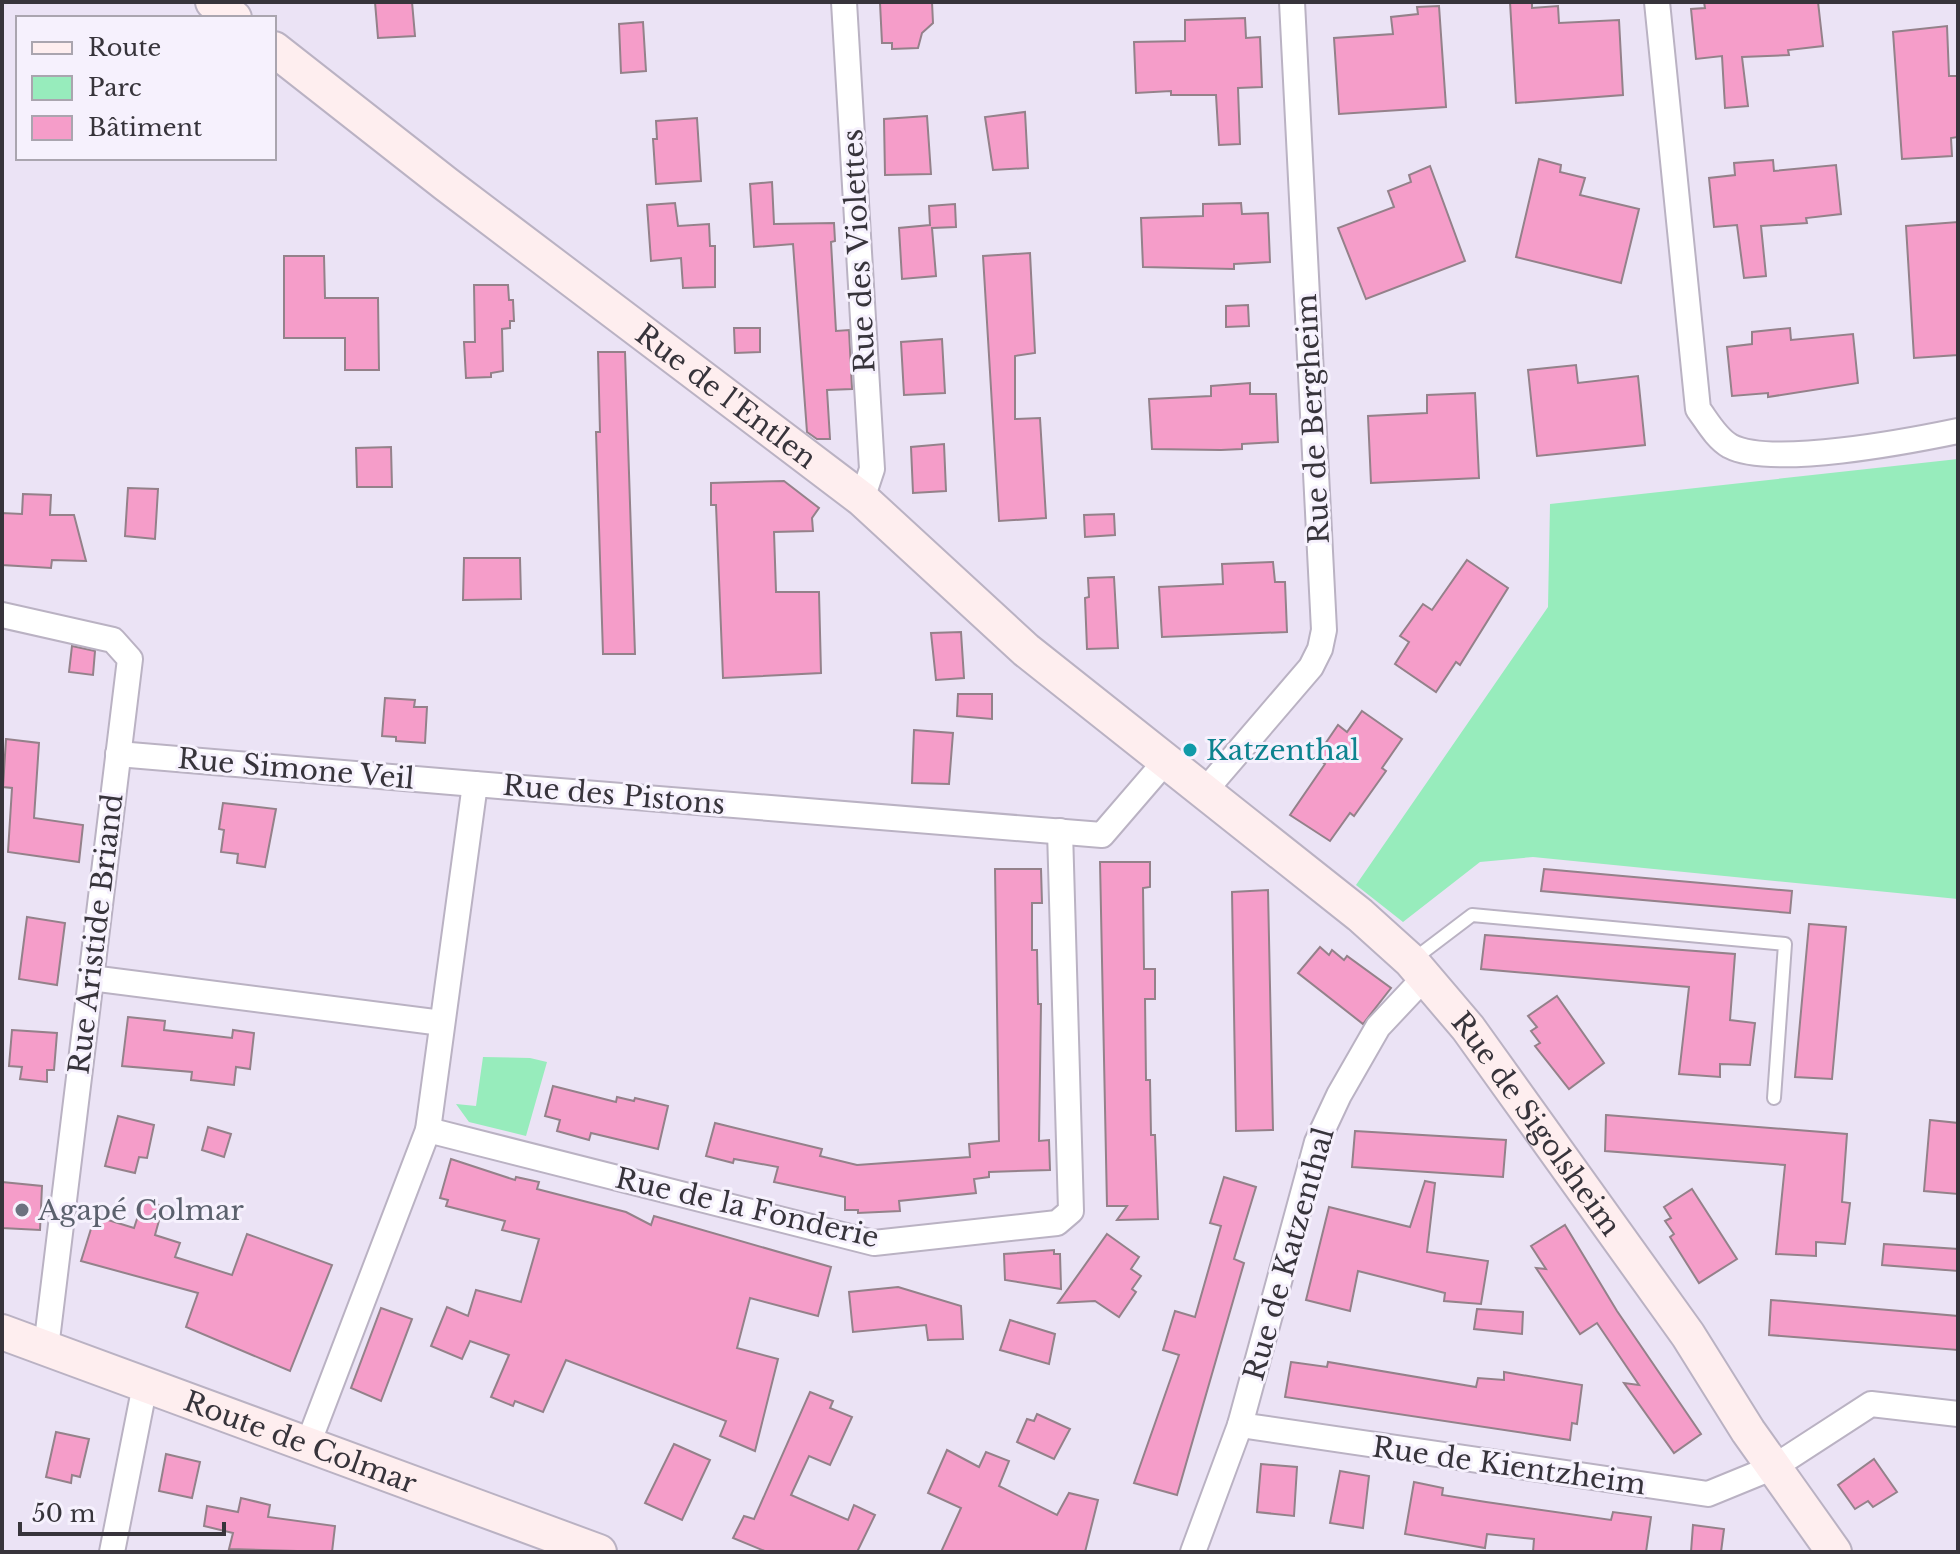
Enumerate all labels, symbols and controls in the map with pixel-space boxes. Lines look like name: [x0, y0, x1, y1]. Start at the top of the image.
legend: [16, 16, 276, 160]
text: Route: [88, 33, 161, 62]
text: Parc: [88, 73, 142, 102]
text: Bâtiment: [88, 113, 202, 142]
street label: Rue des Violettes: [835, 128, 883, 374]
street label: Rue de Bergheim: [1289, 293, 1337, 545]
street label: Rue de l'Entlen: [629, 316, 823, 476]
place label: Katzenthal: [1206, 733, 1359, 768]
street label: Rue Simone Veil: [176, 741, 416, 797]
marker: Katzenthal: [1181, 741, 1199, 759]
street label: Rue des Pistons: [501, 768, 727, 822]
street label: Rue Aristide Briand: [61, 792, 131, 1076]
street label: Rue de Sigolsheim: [1444, 1004, 1629, 1242]
street label: Rue de Katzenthal: [1236, 1124, 1342, 1384]
street label: Rue de la Fonderie: [612, 1161, 882, 1255]
place label: Agapé Colmar: [37, 1193, 244, 1228]
marker: Agapé Colmar: [13, 1201, 31, 1219]
street label: Route de Colmar: [179, 1383, 422, 1501]
street label: Rue de Kientzheim: [1370, 1429, 1648, 1503]
scale bar: [20, 1486, 224, 1536]
text: 50 m: [32, 1499, 96, 1528]

